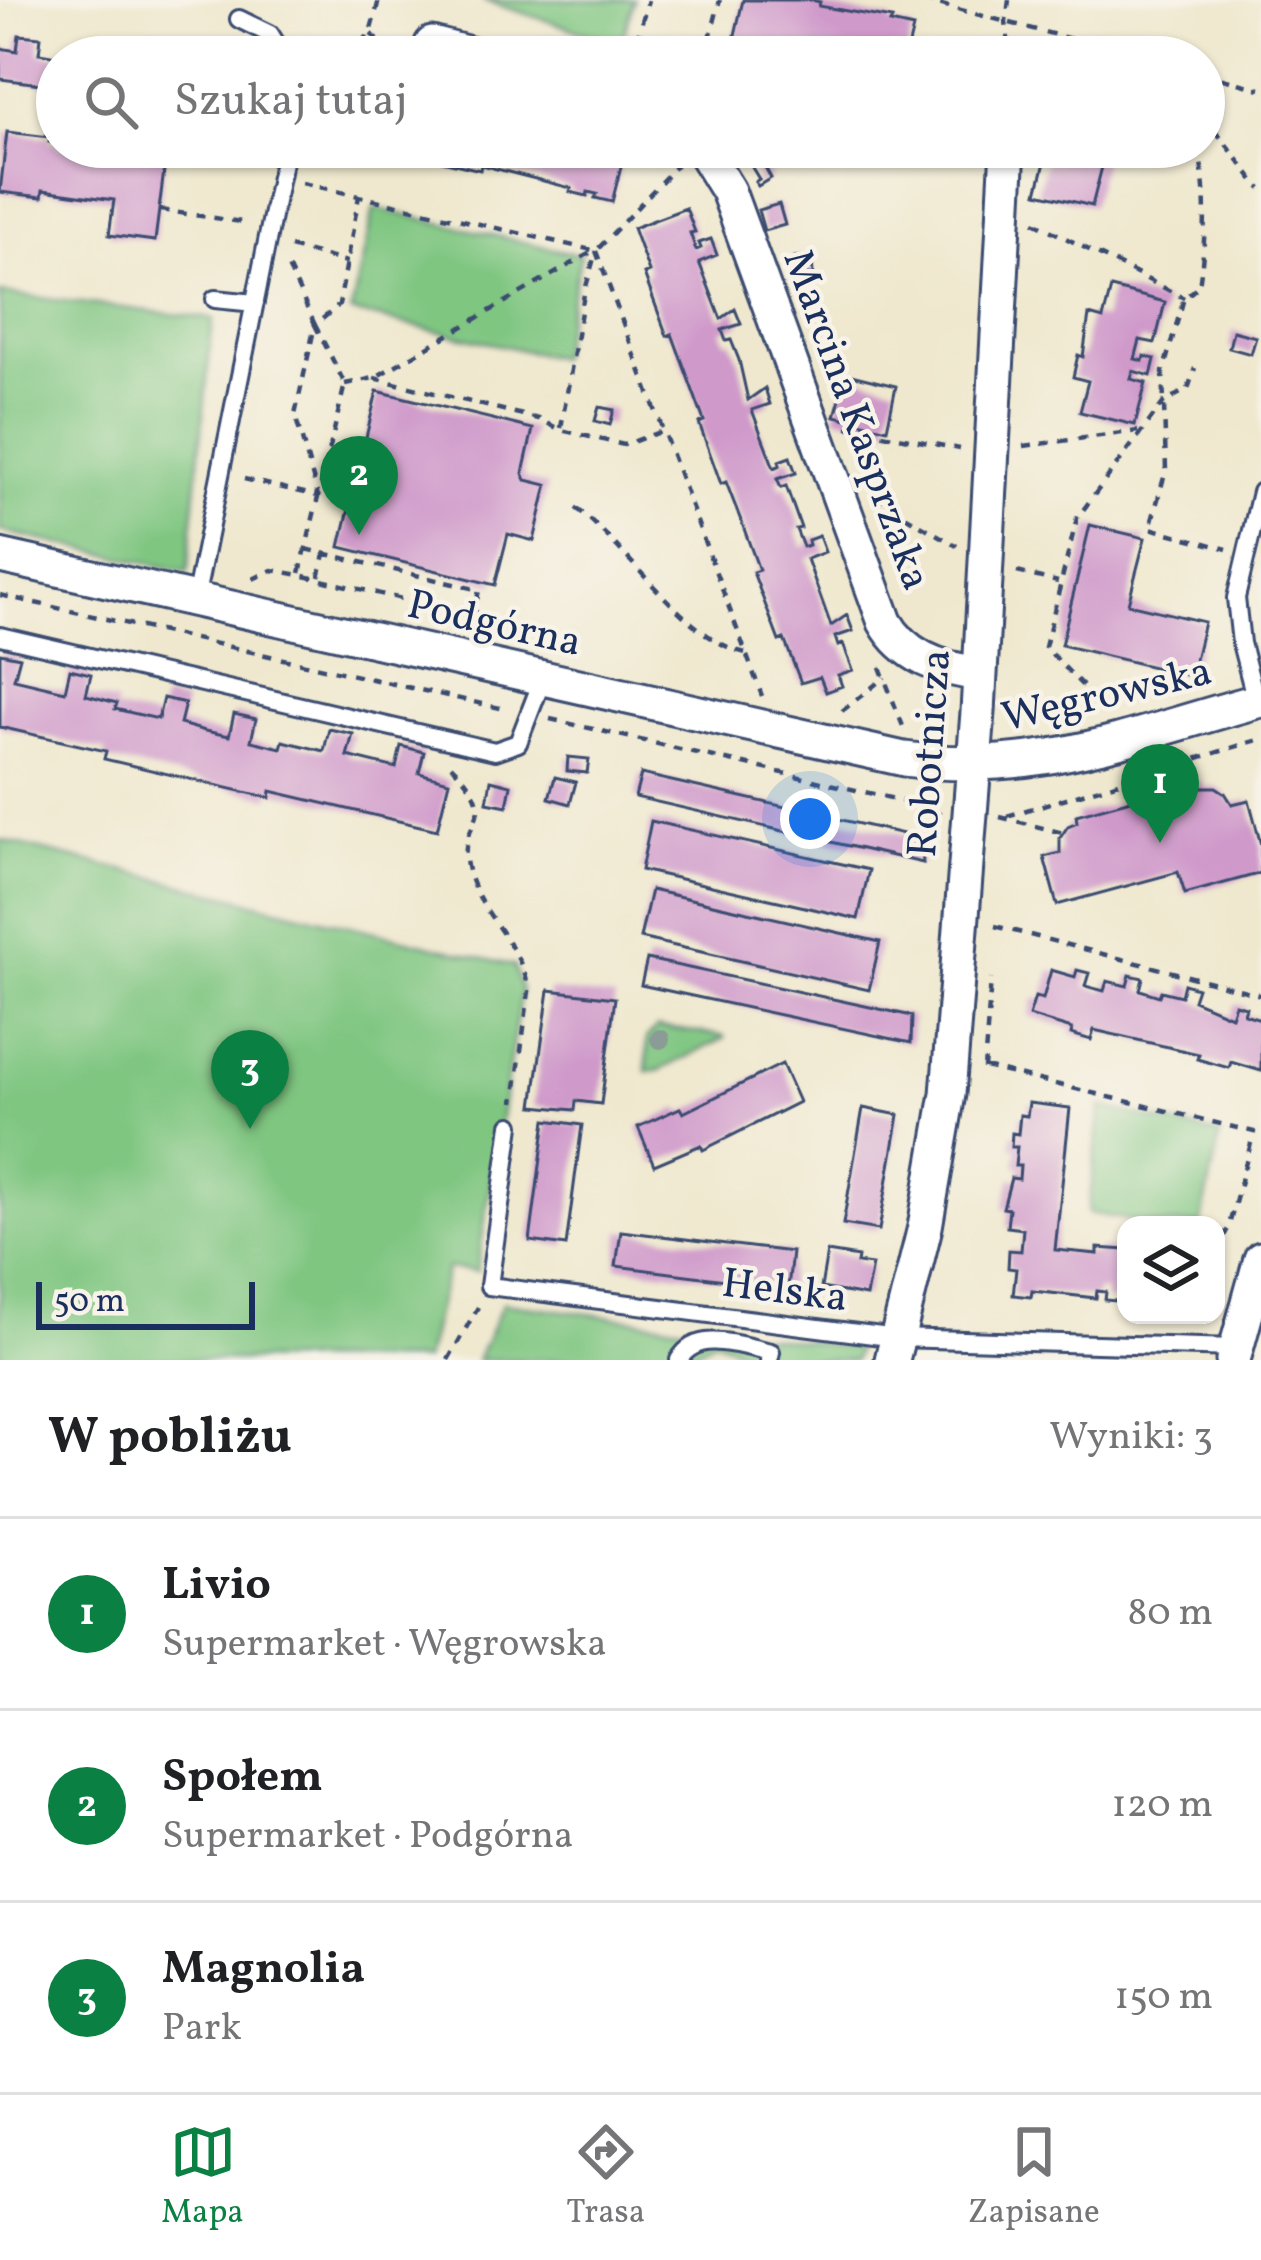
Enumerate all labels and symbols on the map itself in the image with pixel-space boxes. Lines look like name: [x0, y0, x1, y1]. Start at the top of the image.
street label: Marcina Kasprzaka: [766, 242, 944, 599]
pin: 2: [320, 436, 398, 535]
street label: Podgórna: [401, 577, 587, 674]
street label: Węgrowska: [996, 644, 1218, 749]
street label: Robotnicza: [895, 647, 968, 859]
pin: 1: [1121, 744, 1199, 843]
your location: [780, 789, 840, 849]
pin: 3: [211, 1030, 289, 1129]
street label: Helska: [718, 1256, 851, 1329]
scale bar: [36, 1276, 255, 1329]

